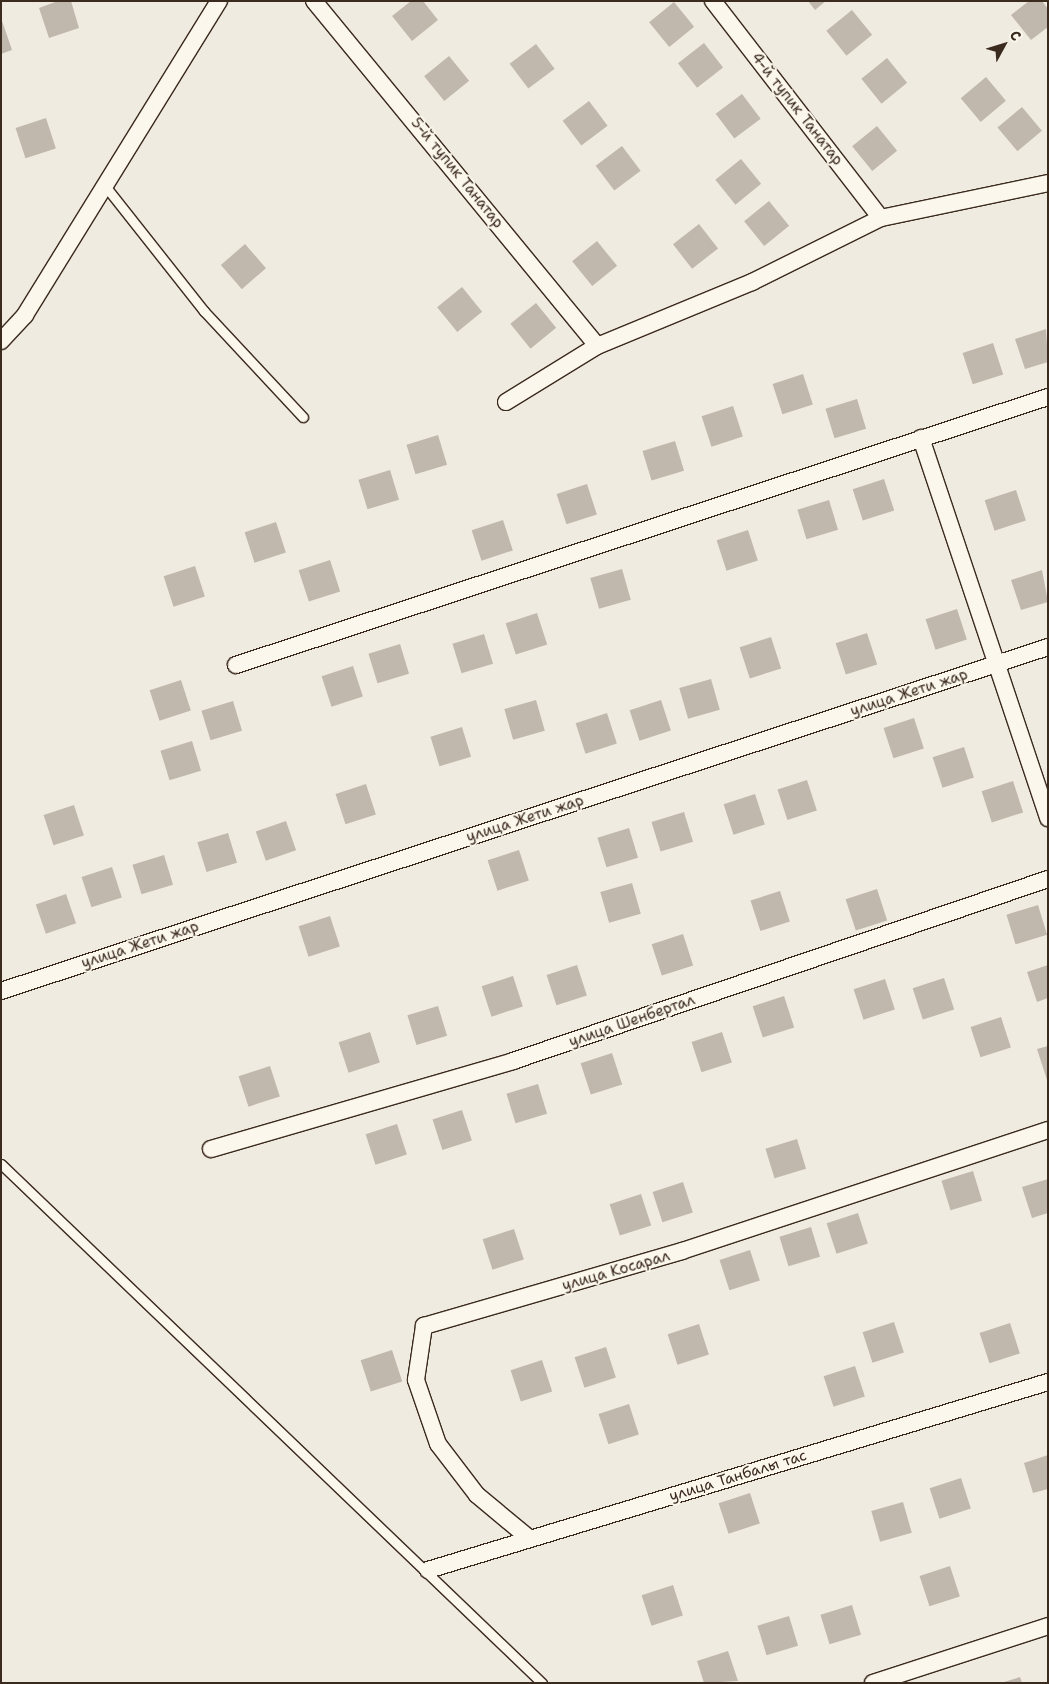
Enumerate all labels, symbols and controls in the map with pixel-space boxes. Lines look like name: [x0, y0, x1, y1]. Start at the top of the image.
north arrow: [979, 20, 1029, 70]
text: С: [1006, 27, 1025, 45]
street label: 4-й тупик Танатар: [747, 49, 847, 169]
street label: 5-й тупик Танатар: [407, 114, 507, 232]
street label: улица Жети жар: [848, 666, 970, 720]
street label: улица Жети жар: [464, 792, 586, 846]
street label: улица Жети жар: [79, 918, 201, 972]
street label: улица Шенбертал: [567, 991, 697, 1051]
street label: улица Косарал: [560, 1247, 672, 1295]
street label: улица Танбалы тас: [667, 1447, 809, 1505]

